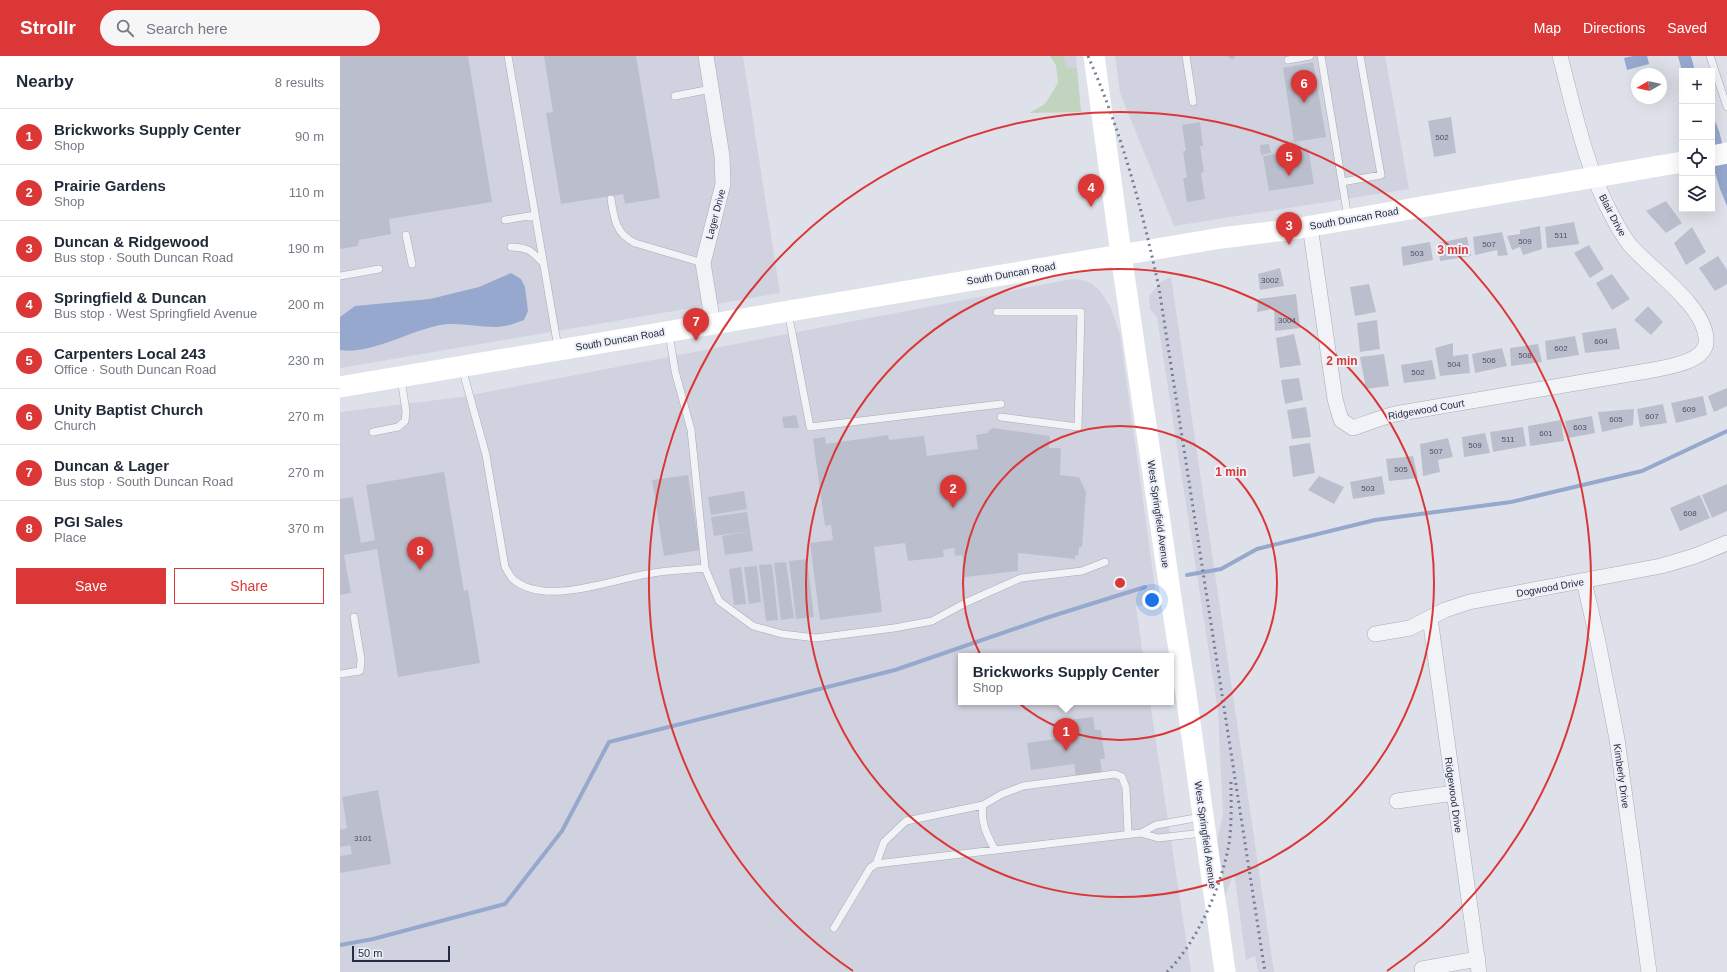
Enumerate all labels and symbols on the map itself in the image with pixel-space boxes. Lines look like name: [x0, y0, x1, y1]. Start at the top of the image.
north arrow: [1631, 68, 1667, 104]
pin: 6: [1291, 70, 1317, 103]
house number: 502: [1435, 133, 1449, 142]
pin: 5: [1276, 143, 1302, 176]
pin: 4: [1078, 174, 1104, 207]
street label: Lager Drive: [703, 187, 728, 241]
street label: Blair Drive: [1597, 192, 1628, 239]
street label: South Duncan Road: [1309, 205, 1399, 232]
pin: 3: [1276, 212, 1302, 245]
house number: 511: [1555, 231, 1568, 240]
house number: 509: [1518, 237, 1532, 246]
house number: 507: [1482, 240, 1496, 249]
text: 3 min: [1437, 243, 1469, 257]
house number: 503: [1410, 249, 1424, 258]
street label: South Duncan Road: [966, 260, 1056, 287]
house number: 3002: [1261, 276, 1279, 285]
pin: 7: [683, 308, 709, 341]
house number: 3004: [1278, 316, 1296, 325]
street label: South Duncan Road: [575, 326, 665, 353]
house number: 604: [1594, 337, 1608, 346]
house number: 602: [1554, 344, 1568, 353]
house number: 508: [1518, 351, 1532, 360]
text: 2 min: [1326, 354, 1358, 368]
house number: 506: [1482, 356, 1496, 365]
house number: 504: [1447, 360, 1461, 369]
house number: 502: [1411, 368, 1425, 377]
street label: Ridgewood Court: [1387, 397, 1465, 422]
house number: 609: [1682, 405, 1696, 414]
house number: 607: [1645, 412, 1659, 421]
house number: 605: [1609, 415, 1623, 424]
house number: 603: [1573, 423, 1587, 432]
house number: 601: [1539, 429, 1553, 438]
house number: 511: [1502, 435, 1515, 444]
house number: 509: [1468, 441, 1482, 450]
house number: 507: [1429, 447, 1443, 456]
street label: West Springfield Avenue: [1146, 460, 1172, 569]
text: 1 min: [1215, 465, 1247, 479]
house number: 505: [1394, 465, 1408, 474]
pin: 2: [940, 475, 966, 508]
house number: 503: [1361, 484, 1375, 493]
house number: 608: [1683, 509, 1697, 518]
pin: 8: [407, 537, 433, 570]
centre of rings: [1113, 576, 1127, 590]
street label: Dogwood Drive: [1515, 576, 1585, 599]
your location: [1142, 590, 1162, 610]
pin: 1: [1053, 718, 1079, 751]
street label: Kimberly Drive: [1612, 743, 1632, 809]
street label: Ridgewood Drive: [1443, 757, 1464, 834]
street label: West Springfield Avenue: [1193, 781, 1219, 890]
house number: 3101: [354, 834, 372, 843]
scale bar: [352, 944, 450, 963]

